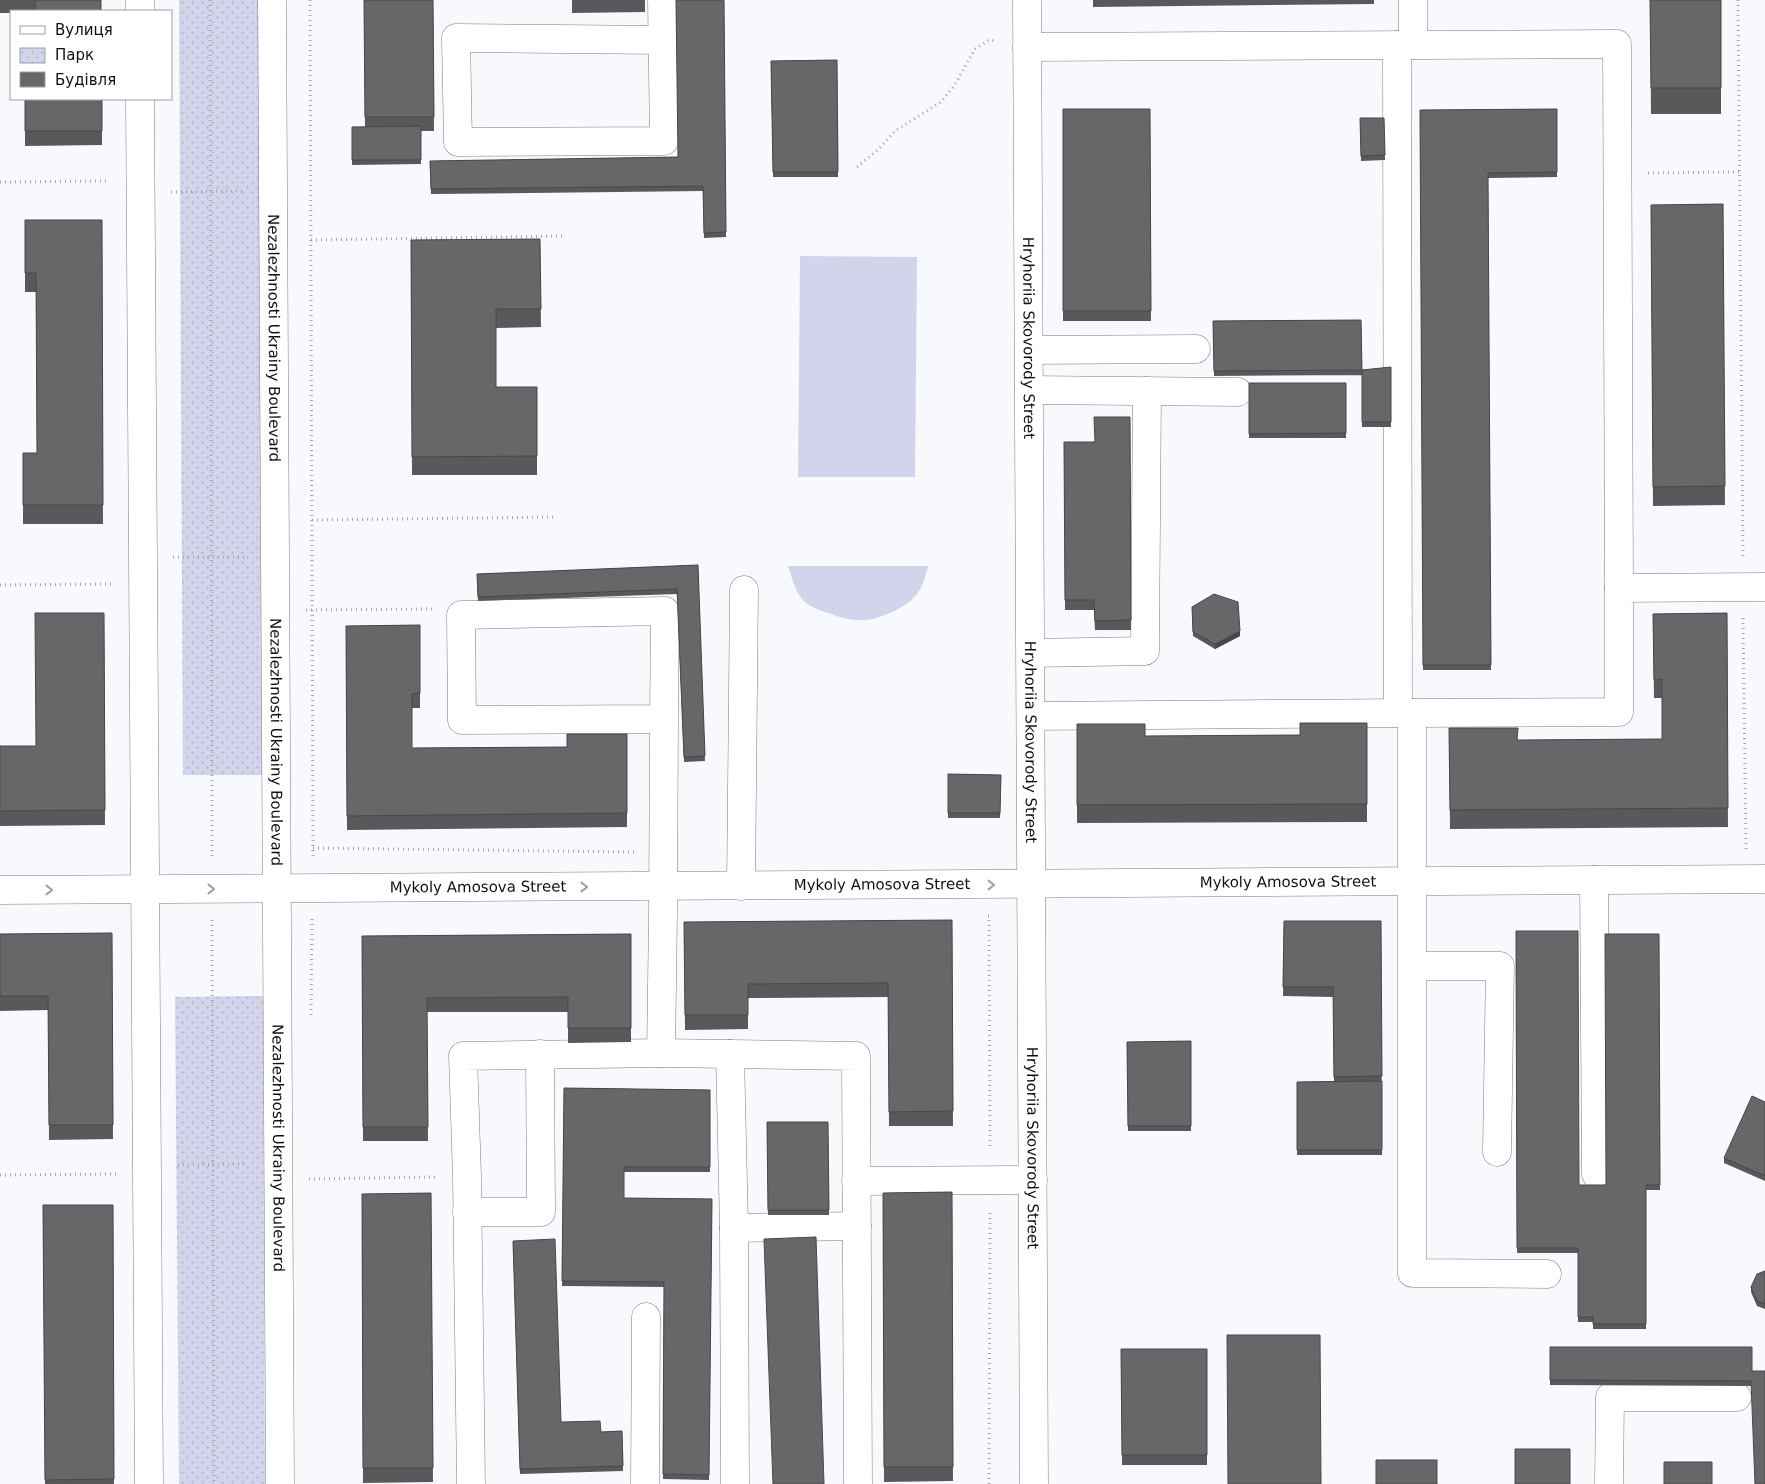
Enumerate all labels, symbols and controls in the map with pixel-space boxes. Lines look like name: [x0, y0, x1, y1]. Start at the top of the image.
legend: [10, 10, 172, 100]
text: Вулиця: [55, 21, 113, 39]
text: Парк: [55, 46, 94, 64]
text: Будівля: [55, 71, 116, 89]
street label: Nezalezhnosti Ukrainy Boulevard: [264, 214, 283, 462]
street label: Hryhoriia Skovorody Street: [1019, 237, 1038, 439]
street label: Nezalezhnosti Ukrainy Boulevard: [266, 618, 286, 866]
street label: Hryhoriia Skovorody Street: [1021, 641, 1040, 843]
street label: Mykoly Amosova Street: [1200, 872, 1376, 892]
street label: Mykoly Amosova Street: [794, 875, 970, 894]
street label: Mykoly Amosova Street: [390, 877, 566, 897]
one-way arrow: [988, 880, 995, 890]
one-way arrow: [580, 882, 588, 892]
one-way arrow: [208, 884, 215, 894]
one-way arrow: [45, 885, 53, 895]
street label: Nezalezhnosti Ukrainy Boulevard: [269, 1024, 288, 1272]
street label: Hryhoriia Skovorody Street: [1023, 1047, 1042, 1249]

